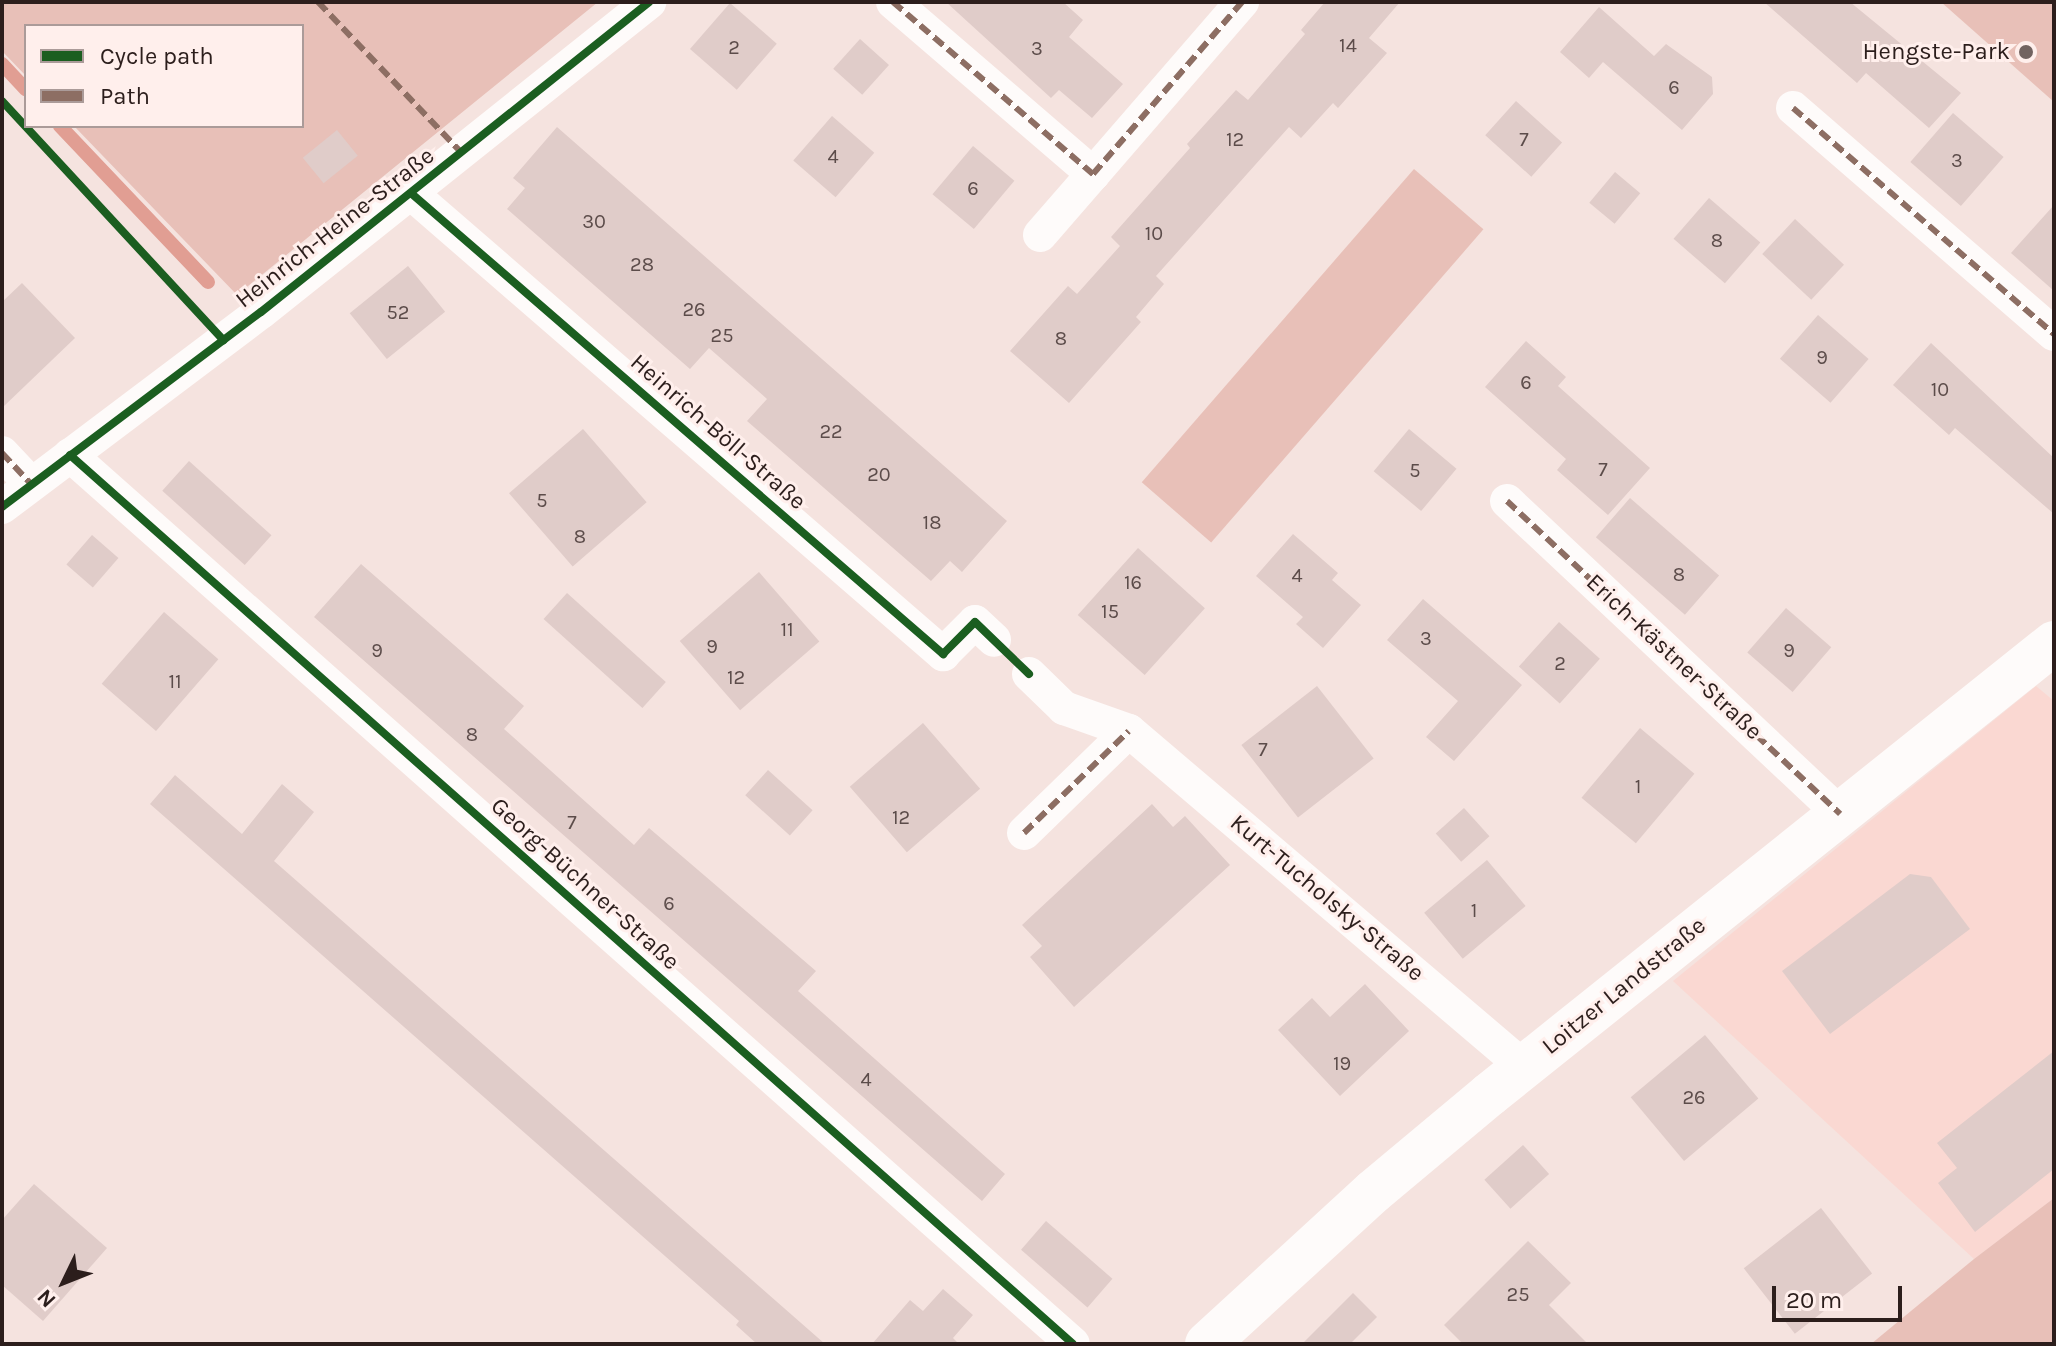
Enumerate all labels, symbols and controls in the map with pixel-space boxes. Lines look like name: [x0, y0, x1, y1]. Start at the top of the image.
legend: [24, 24, 304, 128]
house number: 14: [1339, 33, 1357, 57]
house number: 2: [728, 35, 740, 59]
house number: 3: [1031, 36, 1043, 60]
place label: Hengste-Park: [1863, 38, 2010, 66]
text: Cycle path: [100, 42, 214, 70]
marker: Hengste-Park: [2017, 43, 2035, 61]
house number: 6: [1668, 75, 1680, 99]
text: Path: [100, 82, 150, 110]
house number: 12: [1226, 127, 1244, 151]
house number: 7: [1519, 127, 1529, 151]
street label: Heinrich-Heine-Straße: [230, 141, 440, 315]
house number: 4: [827, 144, 839, 168]
house number: 3: [1951, 148, 1963, 172]
house number: 6: [967, 176, 979, 200]
house number: 30: [582, 209, 606, 233]
house number: 10: [1145, 221, 1163, 245]
house number: 8: [1711, 228, 1723, 252]
house number: 28: [630, 252, 654, 276]
house number: 26: [682, 297, 706, 321]
house number: 52: [387, 300, 409, 324]
house number: 25: [711, 323, 733, 347]
house number: 8: [1055, 326, 1067, 350]
house number: 9: [1816, 345, 1828, 369]
street label: Heinrich-Böll-Straße: [624, 348, 812, 516]
house number: 6: [1520, 370, 1532, 394]
house number: 10: [1931, 377, 1949, 401]
house number: 22: [819, 419, 843, 443]
house number: 7: [1598, 457, 1608, 481]
house number: 5: [1409, 458, 1421, 482]
house number: 20: [867, 462, 891, 486]
house number: 5: [536, 488, 548, 512]
house number: 18: [923, 510, 941, 534]
house number: 8: [574, 524, 586, 548]
house number: 8: [1673, 562, 1685, 586]
house number: 4: [1291, 563, 1303, 587]
street label: Erich-Kästner-Straße: [1580, 568, 1768, 746]
house number: 16: [1124, 570, 1142, 594]
house number: 15: [1101, 599, 1119, 623]
house number: 11: [780, 617, 794, 641]
house number: 3: [1420, 626, 1432, 650]
house number: 9: [706, 634, 718, 658]
house number: 9: [371, 638, 383, 662]
house number: 9: [1783, 638, 1795, 662]
house number: 2: [1554, 651, 1566, 675]
house number: 12: [727, 665, 745, 689]
house number: 11: [168, 669, 182, 693]
house number: 8: [466, 722, 478, 746]
house number: 7: [1258, 737, 1268, 761]
house number: 1: [1635, 774, 1641, 798]
street label: Georg-Büchner-Straße: [485, 792, 685, 976]
house number: 12: [892, 805, 910, 829]
street label: Kurt-Tucholsky-Straße: [1224, 808, 1430, 988]
house number: 7: [567, 810, 577, 834]
house number: 6: [663, 891, 675, 915]
house number: 1: [1471, 898, 1477, 922]
street label: Loitzer Landstraße: [1536, 911, 1712, 1061]
house number: 19: [1333, 1051, 1351, 1075]
house number: 4: [860, 1067, 872, 1091]
house number: 26: [1682, 1085, 1706, 1109]
north arrow: [24, 1242, 104, 1322]
scale bar: [1776, 1270, 1906, 1320]
house number: 25: [1507, 1282, 1529, 1306]
text: N: [32, 1284, 61, 1313]
text: 20 m: [1786, 1286, 1842, 1314]

